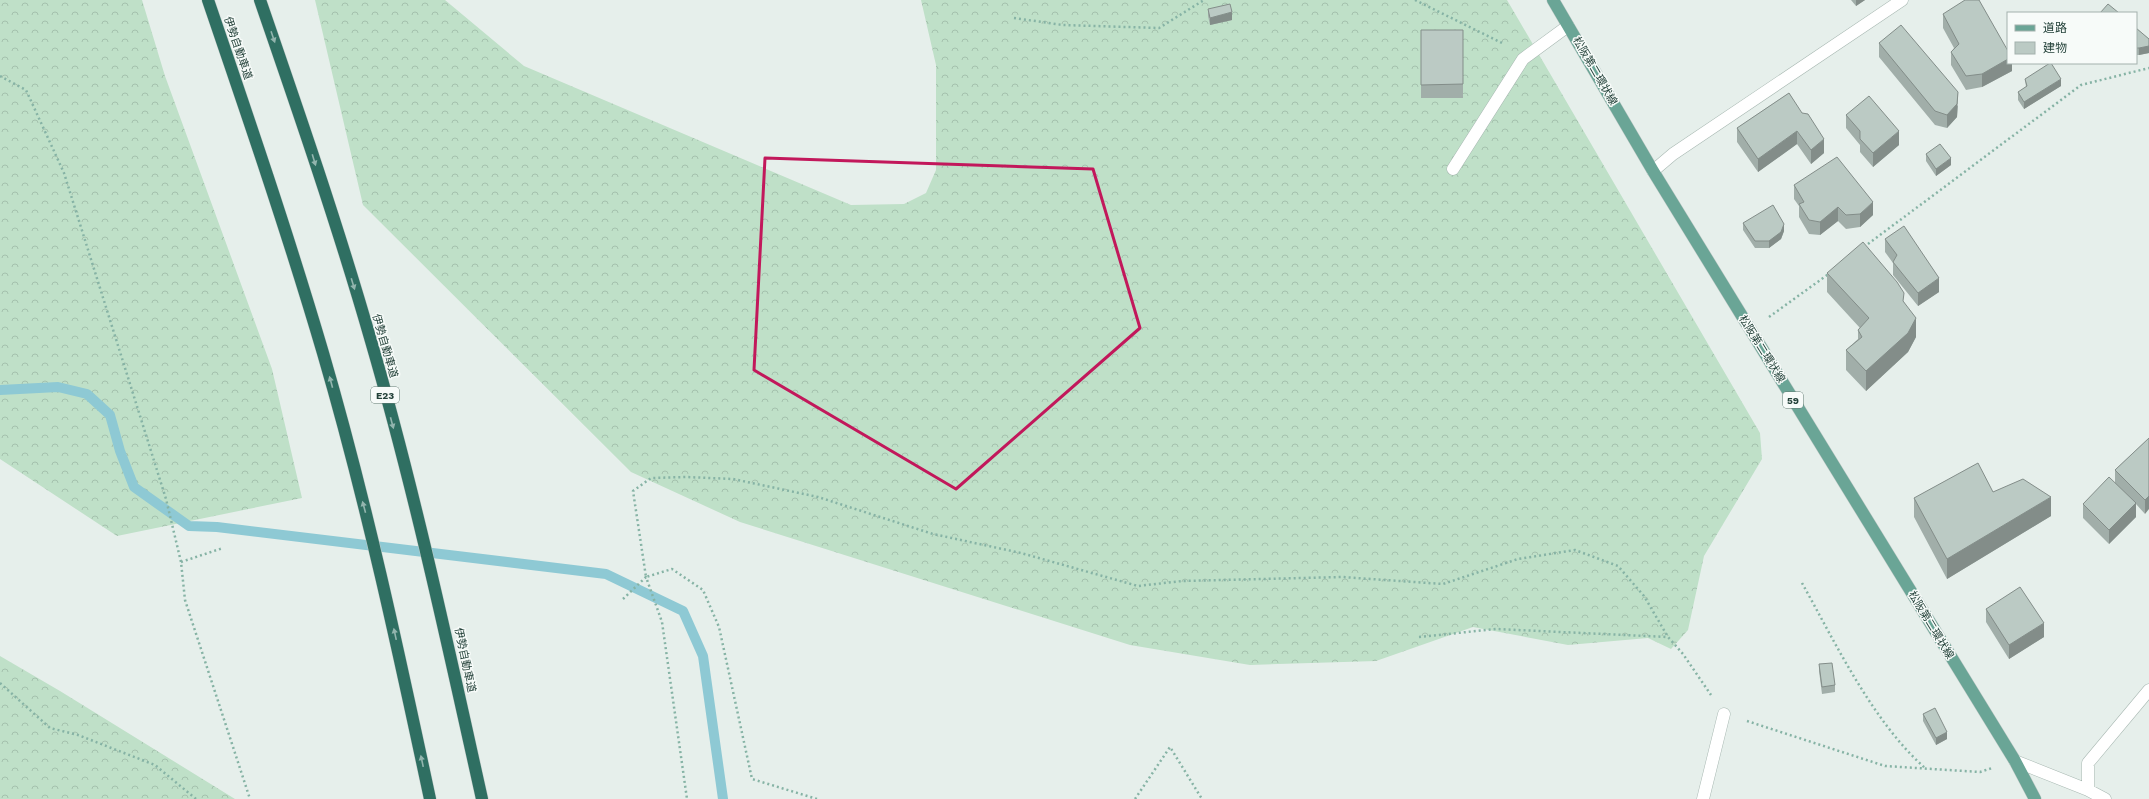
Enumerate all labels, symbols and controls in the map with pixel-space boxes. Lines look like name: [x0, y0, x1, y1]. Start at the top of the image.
legend: [2007, 12, 2137, 64]
street label: 伊勢自動車道: [221, 15, 255, 81]
text: 道路: [2043, 21, 2067, 35]
one-way arrow: [270, 31, 276, 43]
street label: 松阪第二環状線: [1570, 34, 1620, 108]
text: 建物: [2043, 41, 2067, 55]
one-way arrow: [312, 154, 318, 166]
one-way arrow: [351, 278, 357, 290]
street label: 伊勢自動車道: [370, 312, 400, 380]
street label: 松阪第二環状線: [1736, 313, 1788, 385]
one-way arrow: [328, 375, 334, 387]
road number: E23: [371, 387, 399, 403]
road number: 59: [1783, 392, 1803, 408]
one-way arrow: [390, 416, 396, 429]
one-way arrow: [360, 501, 366, 514]
street label: 松阪第二環状線: [1906, 589, 1956, 661]
street label: 伊勢自動車道: [452, 626, 478, 694]
one-way arrow: [392, 627, 398, 640]
one-way arrow: [418, 755, 424, 767]

